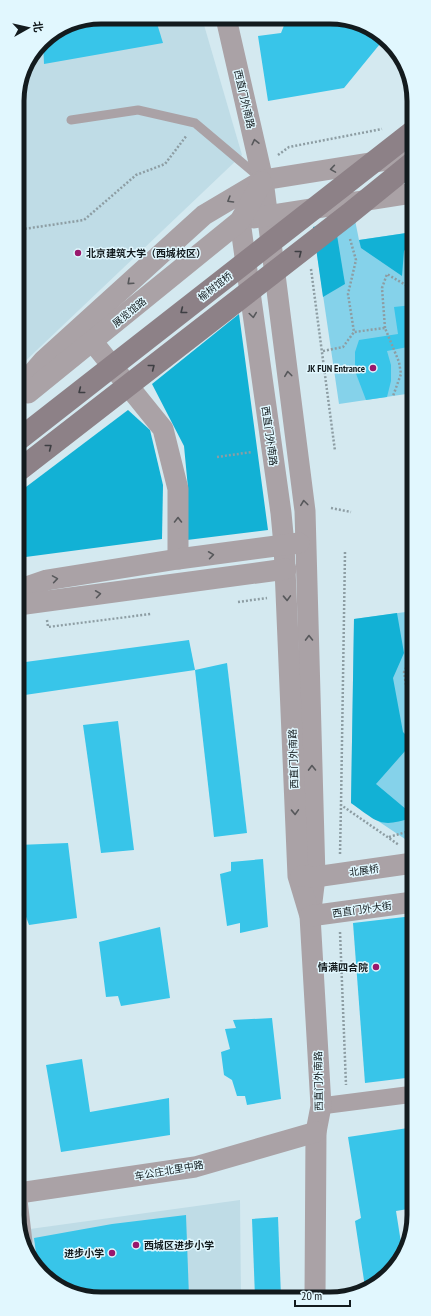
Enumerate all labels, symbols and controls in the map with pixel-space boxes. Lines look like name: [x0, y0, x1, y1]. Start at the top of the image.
north arrow: [8, 8, 48, 48]
text: 北: [30, 20, 46, 33]
street label: 西直门外南路: [231, 68, 258, 130]
one-way arrow: [251, 139, 259, 145]
one-way arrow: [329, 164, 336, 173]
one-way arrow: [227, 195, 234, 202]
place label: 北京建筑大学（西城校区）: [86, 247, 206, 260]
marker: 北京建筑大学（西城校区）: [73, 248, 83, 258]
one-way arrow: [294, 251, 301, 258]
street label: 榆树馆桥: [196, 269, 235, 304]
one-way arrow: [127, 278, 135, 285]
street label: 展览馆路: [110, 295, 149, 330]
one-way arrow: [181, 306, 188, 313]
one-way arrow: [248, 312, 257, 318]
place label: JK FUN Entrance: [306, 362, 365, 375]
marker: JK FUN Entrance: [368, 363, 378, 373]
one-way arrow: [147, 365, 154, 372]
one-way arrow: [284, 371, 293, 377]
one-way arrow: [78, 386, 85, 393]
street label: 西直门外南路: [259, 405, 280, 467]
one-way arrow: [45, 444, 52, 451]
one-way arrow: [300, 500, 309, 506]
one-way arrow: [174, 517, 182, 523]
one-way arrow: [208, 551, 214, 560]
one-way arrow: [52, 575, 58, 584]
one-way arrow: [95, 590, 101, 599]
one-way arrow: [283, 595, 291, 601]
one-way arrow: [305, 635, 313, 641]
street label: 西直门外南路: [286, 729, 301, 789]
one-way arrow: [308, 765, 317, 771]
one-way arrow: [291, 809, 299, 815]
street label: 北展桥: [348, 862, 380, 879]
street label: 西直门外大街: [331, 899, 393, 920]
place label: 情满四合院: [317, 961, 368, 974]
marker: 情满四合院: [371, 962, 381, 972]
street label: 西直门外南路: [311, 1051, 326, 1111]
street label: 车公庄北里中路: [133, 1158, 205, 1183]
place label: 西城区进步小学: [144, 1239, 214, 1252]
marker: 西城区进步小学: [131, 1240, 141, 1250]
place label: 进步小学: [64, 1247, 104, 1260]
marker: 进步小学: [107, 1248, 117, 1258]
scale bar: [295, 1282, 350, 1308]
text: 20 m: [301, 1288, 322, 1303]

